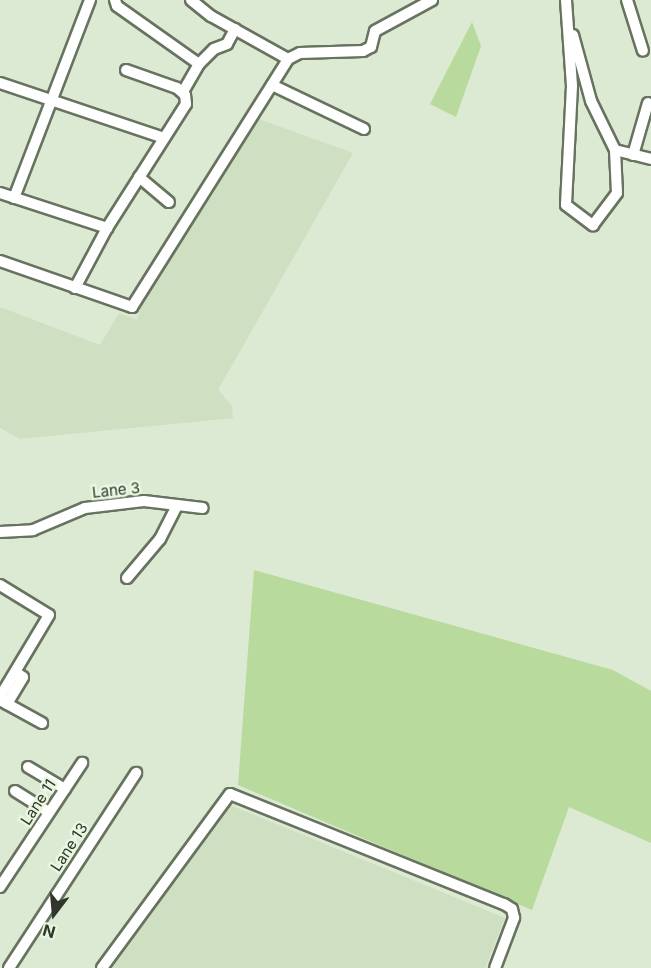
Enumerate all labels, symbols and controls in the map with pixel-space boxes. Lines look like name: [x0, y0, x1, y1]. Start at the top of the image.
street label: Lane 3: [91, 479, 141, 501]
street label: Lane 11: [17, 776, 59, 828]
street label: Lane 13: [47, 819, 91, 875]
north arrow: [24, 884, 84, 944]
text: N: [40, 920, 58, 943]

